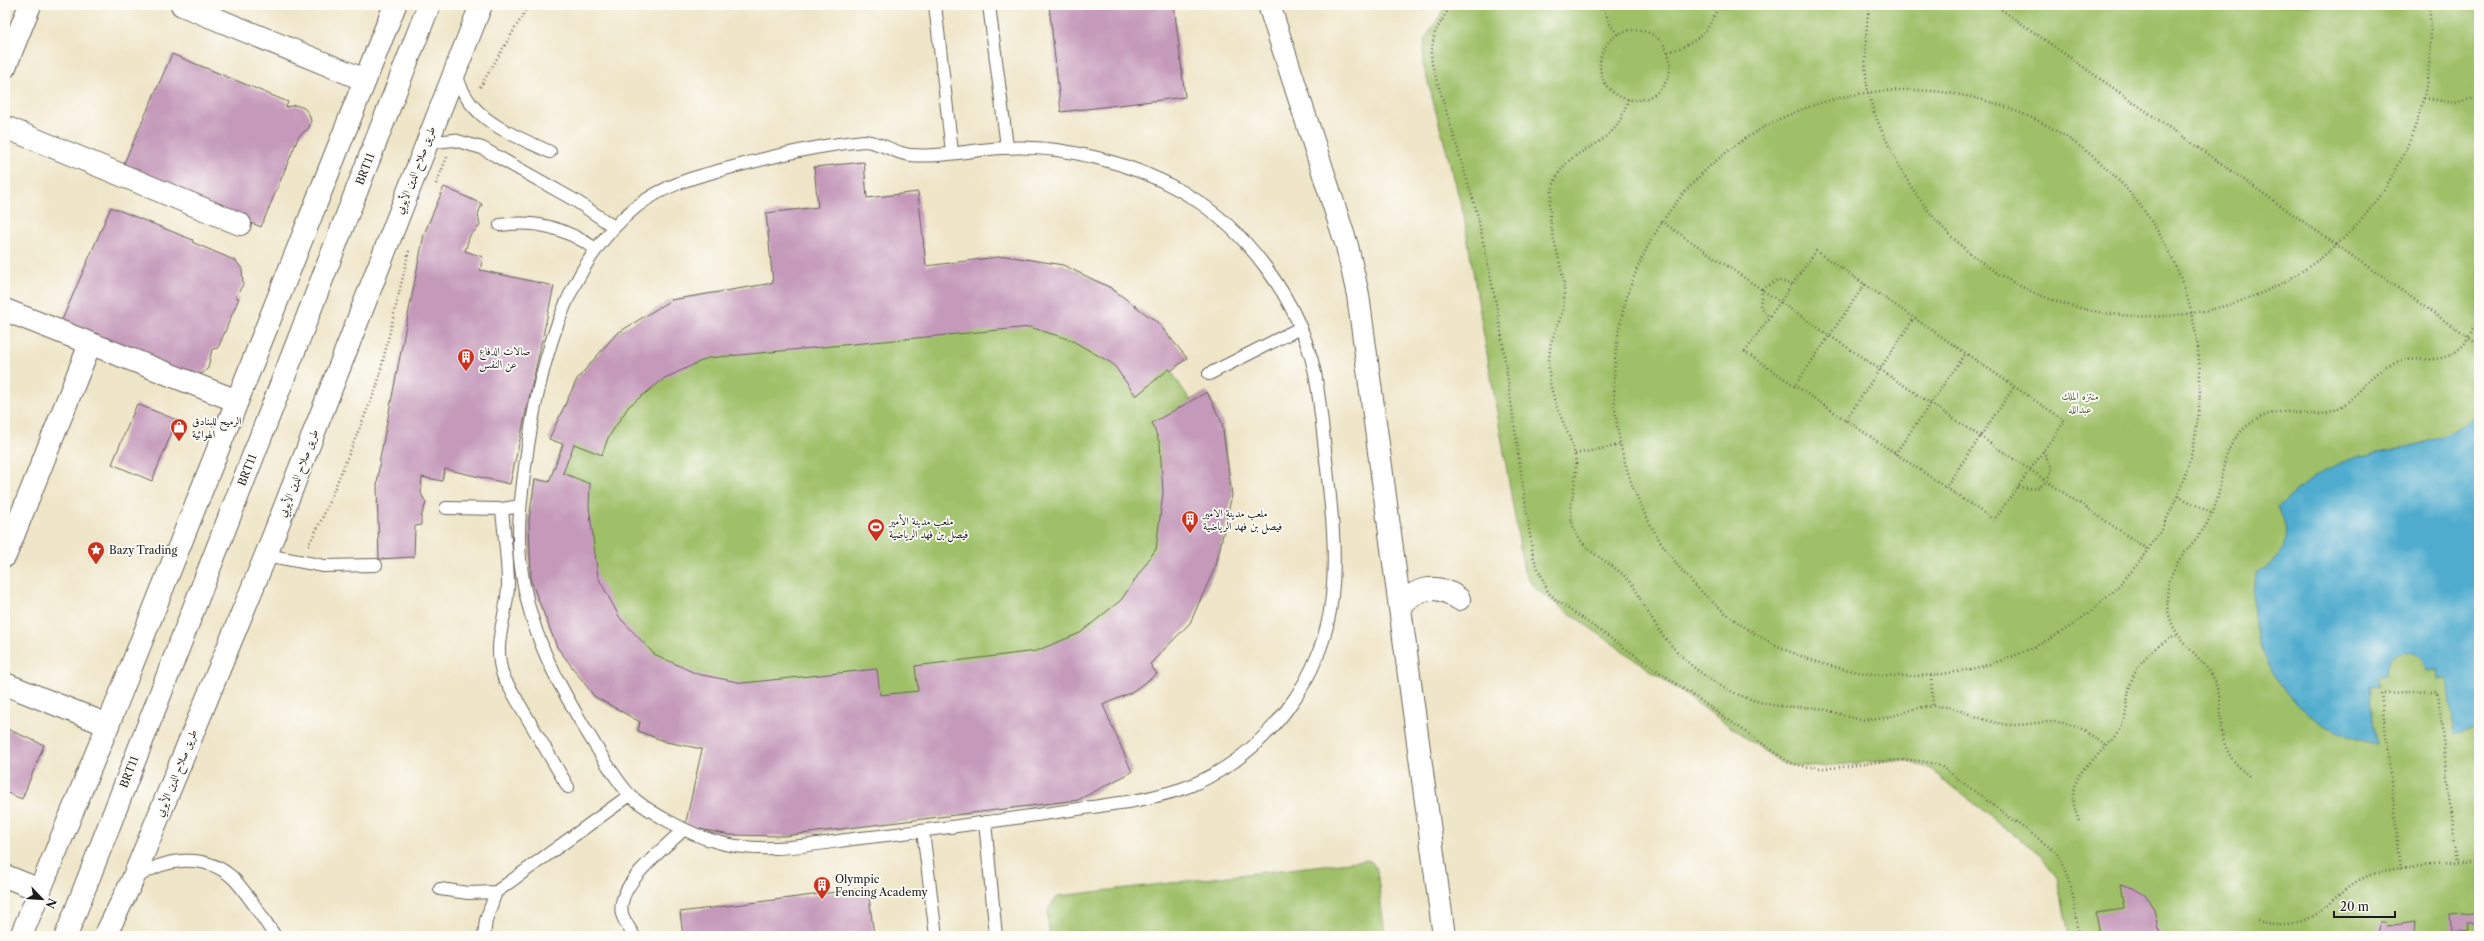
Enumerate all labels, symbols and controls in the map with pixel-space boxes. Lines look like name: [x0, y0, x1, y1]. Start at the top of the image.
street label: طريق صلاح الدين الأيوبي: [391, 124, 442, 217]
street label: BRT11: [353, 151, 378, 187]
place label: صالات الدفاع عن النفس: [479, 344, 531, 373]
building icon: صالات الدفاع عن النفس: [456, 347, 476, 372]
park label: منتزه الملك عبدالله: [2061, 389, 2099, 416]
place label: الرميح للبنادق الهوائية: [192, 414, 241, 441]
shop icon: الرميح للبنادق الهوائية: [169, 417, 189, 442]
street label: طريق صلاح الدين الأيوبي: [274, 427, 325, 520]
street label: BRT11: [235, 452, 260, 488]
place label: ملعب مدينة الامير فيصل بن فهد الرياضية: [1202, 506, 1282, 535]
building icon: ملعب مدينة الامير فيصل بن فهد الرياضية: [1180, 509, 1200, 534]
place label: ملعب مدينة الأمير فيصل بن فهد الرياضية: [888, 513, 968, 543]
sports icon: ملعب مدينة الأمير فيصل بن فهد الرياضية: [866, 517, 886, 542]
place icon: Bazy Trading: [86, 540, 106, 565]
place label: Bazy Trading: [109, 543, 177, 557]
street label: طريق صلاح الدين الأيوبي: [151, 727, 204, 820]
street label: BRT11: [117, 754, 142, 790]
place label: Olympic Fencing Academy: [835, 872, 928, 899]
building icon: Olympic Fencing Academy: [812, 875, 832, 900]
north arrow: [22, 879, 62, 919]
scale bar: [2334, 893, 2395, 919]
text: N: [43, 896, 59, 911]
text: 20 m: [2340, 899, 2369, 914]

